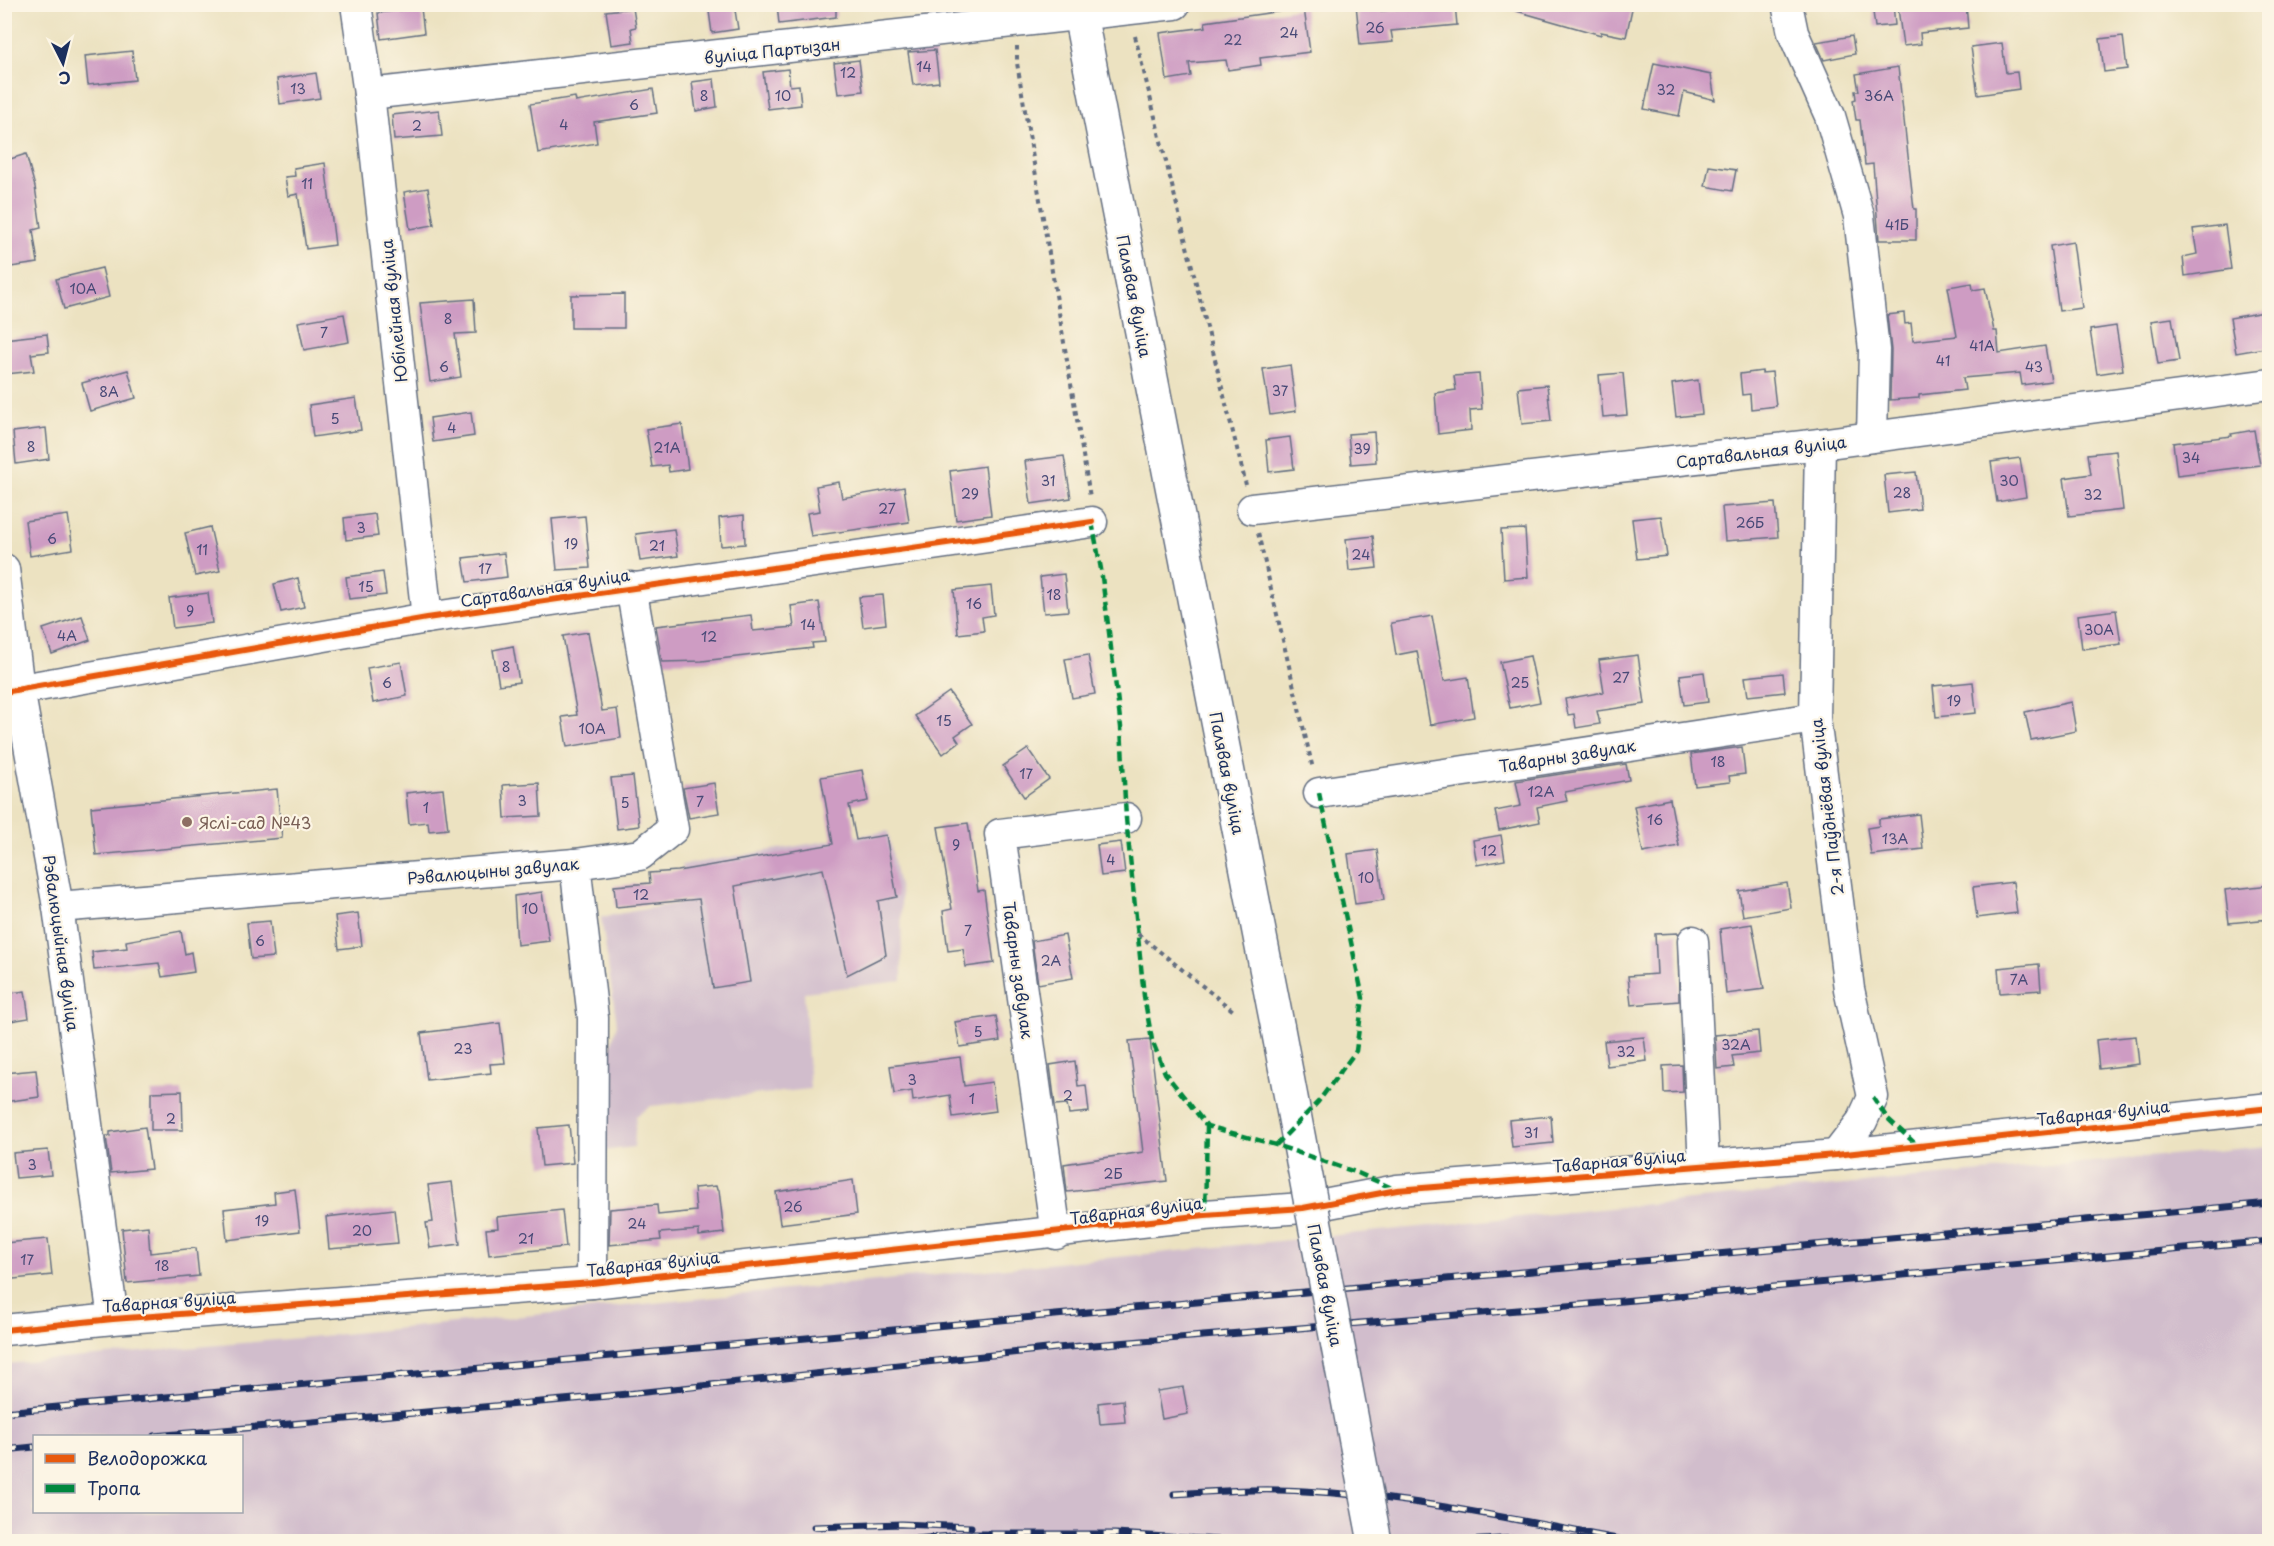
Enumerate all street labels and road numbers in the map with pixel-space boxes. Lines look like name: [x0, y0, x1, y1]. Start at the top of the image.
street label: вуліца Партызан: [703, 31, 841, 69]
street label: Палявая вуліца: [1111, 233, 1159, 360]
street label: Юбілейная вуліца: [374, 238, 412, 384]
street label: Сартавальная вуліца: [1675, 429, 1848, 473]
street label: Сартавальная вуліца: [459, 562, 632, 612]
street label: Палявая вуліца: [1204, 710, 1252, 837]
street label: 2-я Паўднёвая вуліца: [1803, 717, 1849, 897]
street label: Таварны завулак: [1497, 732, 1638, 778]
street label: Рэвалюцыны завулак: [406, 850, 580, 889]
street label: Рэвалюцыйная вуліца: [38, 853, 86, 1033]
street label: Таварны завулак: [998, 900, 1041, 1041]
street label: Таварная вуліца: [2035, 1093, 2171, 1131]
street label: Таварная вуліца: [1551, 1142, 1687, 1178]
street label: Таварная вуліца: [1068, 1190, 1204, 1230]
street label: Палявая вуліца: [1302, 1222, 1350, 1349]
street label: Таварная вуліца: [585, 1244, 721, 1282]
street label: Таварная вуліца: [101, 1284, 237, 1318]

